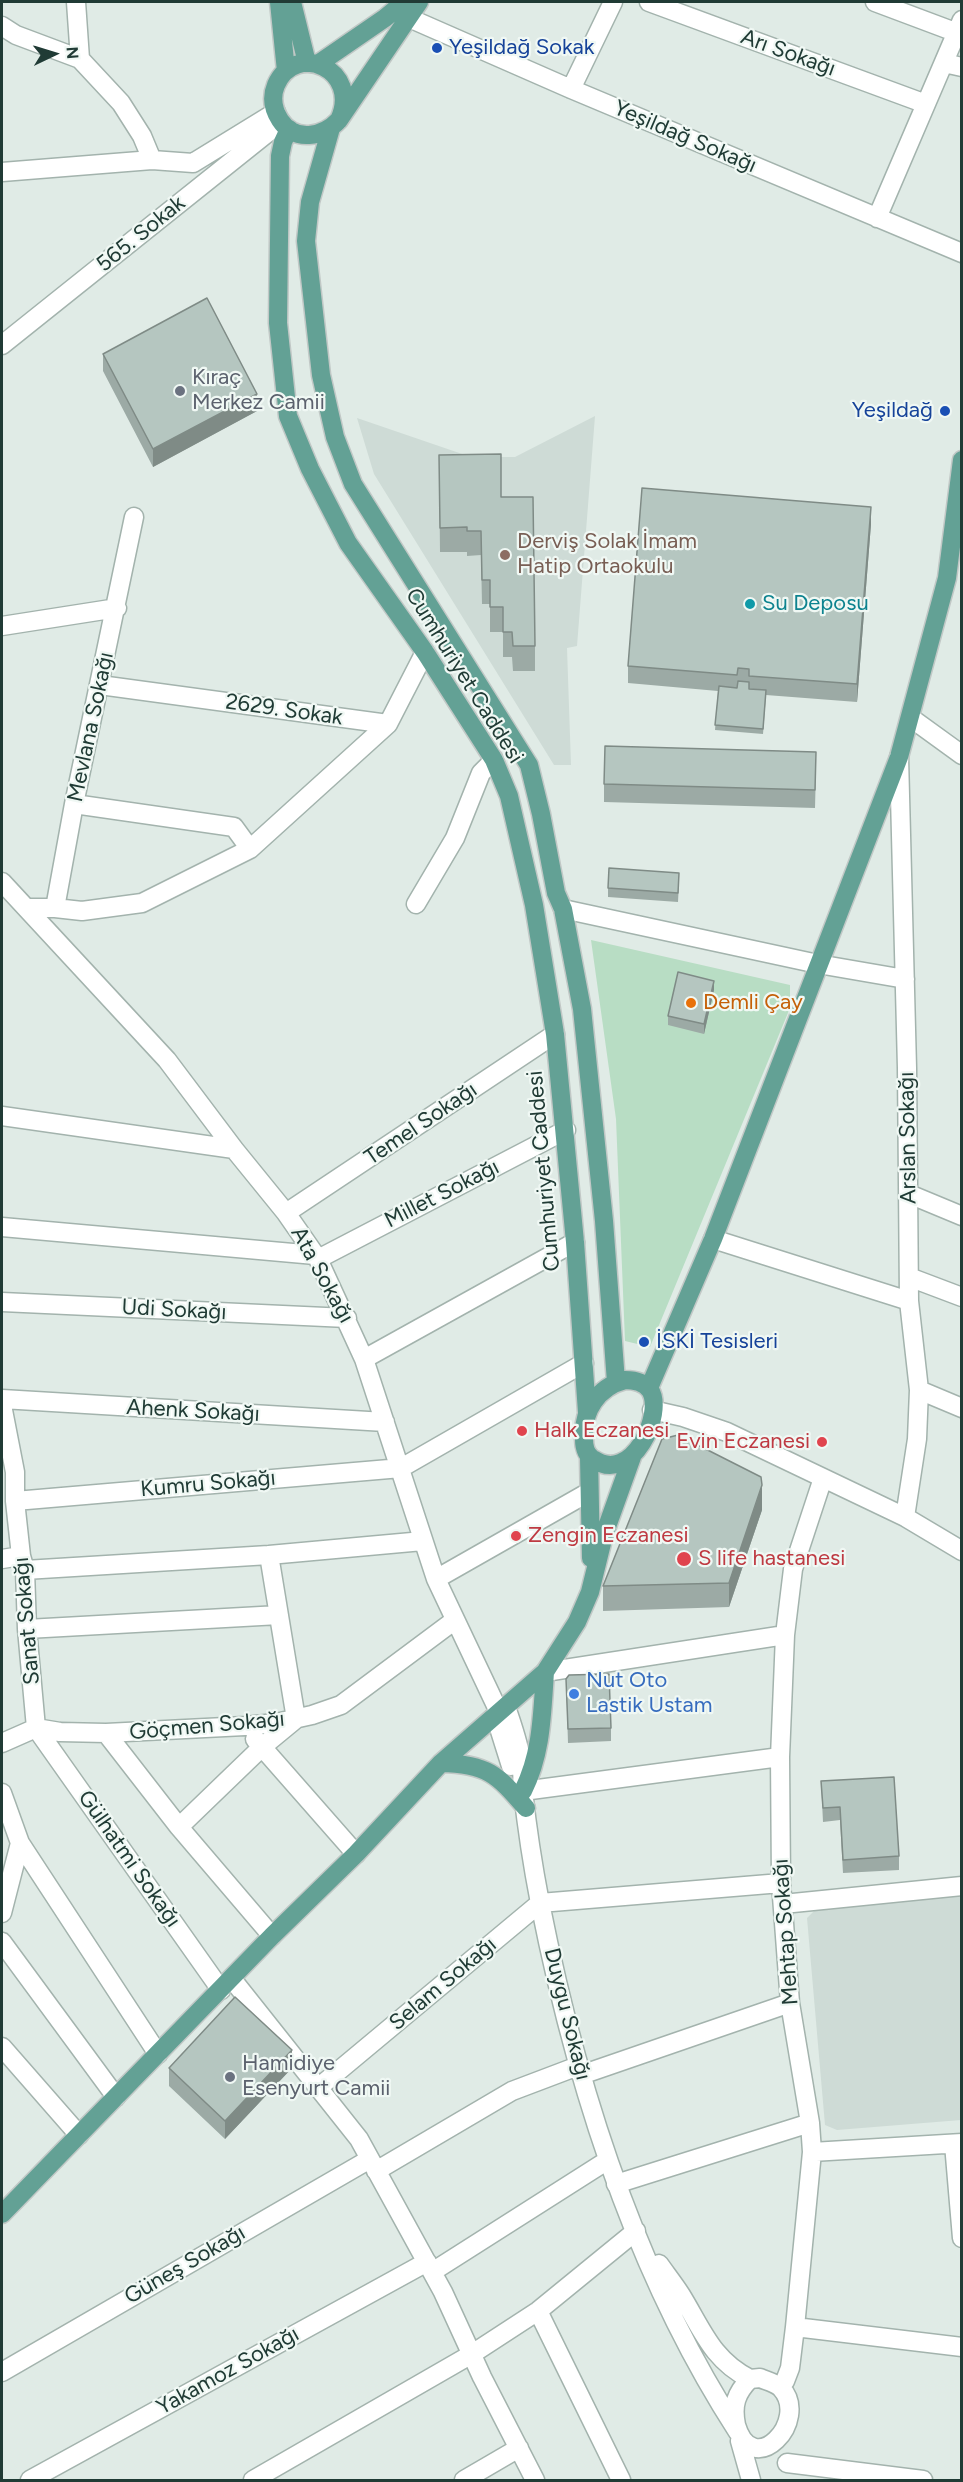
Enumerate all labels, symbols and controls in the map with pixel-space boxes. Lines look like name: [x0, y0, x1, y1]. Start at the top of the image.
north arrow: [24, 24, 84, 84]
street label: Arı Sokağı: [737, 24, 839, 82]
place label: Yeşildağ Sokak: [449, 35, 594, 61]
marker: Yeşildağ Sokak: [430, 41, 444, 55]
text: N: [63, 46, 82, 60]
street label: Yeşildağ Sokağı: [610, 95, 760, 179]
street label: 565. Sokak: [91, 190, 191, 278]
place label: Kıraç Merkez Camii: [192, 365, 325, 416]
marker: Kıraç Merkez Camii: [173, 384, 187, 398]
place label: Yeşildağ: [852, 398, 933, 424]
marker: Yeşildağ: [938, 404, 952, 418]
place label: Derviş Solak İmam Hatip Ortaokulu: [517, 529, 697, 580]
marker: Derviş Solak İmam Hatip Ortaokulu: [498, 548, 512, 562]
street label: Cumhuriyet Caddesi: [399, 584, 529, 768]
place label: Su Deposu: [762, 591, 869, 617]
marker: Su Deposu: [743, 597, 757, 611]
street label: Mevlana Sokağı: [62, 650, 120, 804]
street label: 2629. Sokak: [224, 689, 344, 731]
place label: Demli Çay: [703, 990, 803, 1016]
marker: Demli Çay: [684, 996, 698, 1010]
street label: Cumhuriyet Caddesi: [522, 1070, 566, 1272]
street label: Arslan Sokağı: [894, 1072, 922, 1204]
street label: Temel Sokağı: [360, 1077, 482, 1171]
street label: Millet Sokağı: [380, 1154, 504, 1234]
street label: Ata Sokağı: [285, 1222, 359, 1328]
street label: Udi Sokağı: [121, 1294, 227, 1326]
place label: İSKİ Tesisleri: [656, 1329, 778, 1355]
marker: İSKİ Tesisleri: [637, 1335, 651, 1349]
street label: Ahenk Sokağı: [126, 1394, 260, 1428]
place label: Halk Eczanesi: [534, 1418, 669, 1444]
marker: Halk Eczanesi: [515, 1424, 529, 1438]
place label: Evin Eczanesi: [676, 1429, 810, 1455]
marker: Evin Eczanesi: [815, 1435, 829, 1449]
street label: Kumru Sokağı: [139, 1465, 277, 1503]
place label: Zengin Eczanesi: [528, 1523, 689, 1549]
marker: Zengin Eczanesi: [509, 1529, 523, 1543]
place label: S life hastanesi: [698, 1546, 845, 1572]
marker: S life hastanesi: [675, 1550, 693, 1568]
street label: Sanat Sokağı: [8, 1556, 46, 1686]
place label: Nut Oto Lastik Ustam: [586, 1668, 712, 1720]
marker: Nut Oto Lastik Ustam: [567, 1687, 581, 1701]
street label: Göçmen Sokağı: [128, 1706, 286, 1746]
street label: Gülhatmi Sokağı: [72, 1786, 186, 1932]
street label: Mehtap Sokağı: [768, 1858, 804, 2006]
street label: Selam Sokağı: [384, 1932, 502, 2036]
street label: Duygu Sokağı: [538, 1945, 596, 2083]
place label: Hamidiye Esenyurt Camii: [242, 2051, 390, 2102]
marker: Hamidiye Esenyurt Camii: [223, 2070, 237, 2084]
street label: Güneş Sokağı: [120, 2220, 250, 2310]
street label: Yakamoz Sokağı: [152, 2321, 304, 2421]

